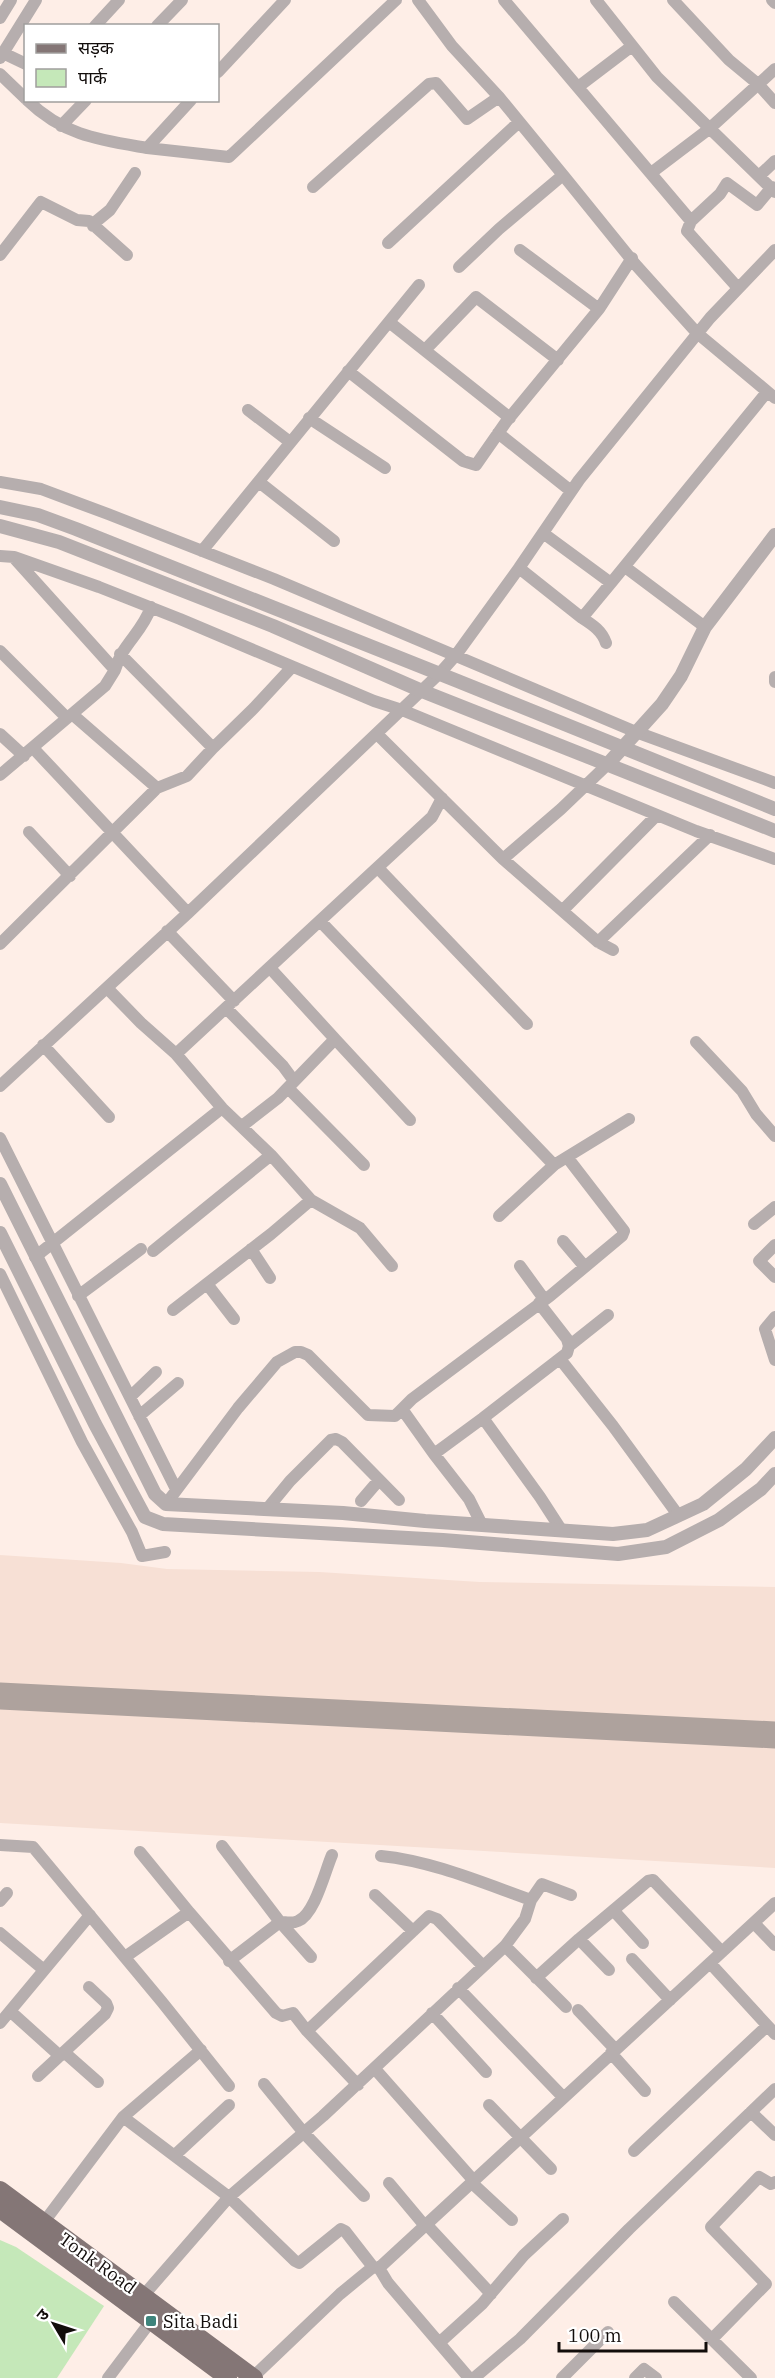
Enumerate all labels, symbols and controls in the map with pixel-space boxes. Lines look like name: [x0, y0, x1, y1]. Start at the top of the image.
legend: [24, 24, 219, 102]
text: सड़क: [78, 36, 115, 59]
text: पार्क: [78, 66, 108, 89]
street label: Tonk Road: [55, 2227, 141, 2299]
north arrow: [24, 2294, 84, 2354]
text: उ: [32, 2304, 53, 2324]
place label: Sita Badi: [163, 2310, 238, 2333]
marker: Sita Badi: [144, 2314, 158, 2328]
scale bar: [559, 2315, 706, 2353]
text: 100 m: [568, 2324, 622, 2347]

